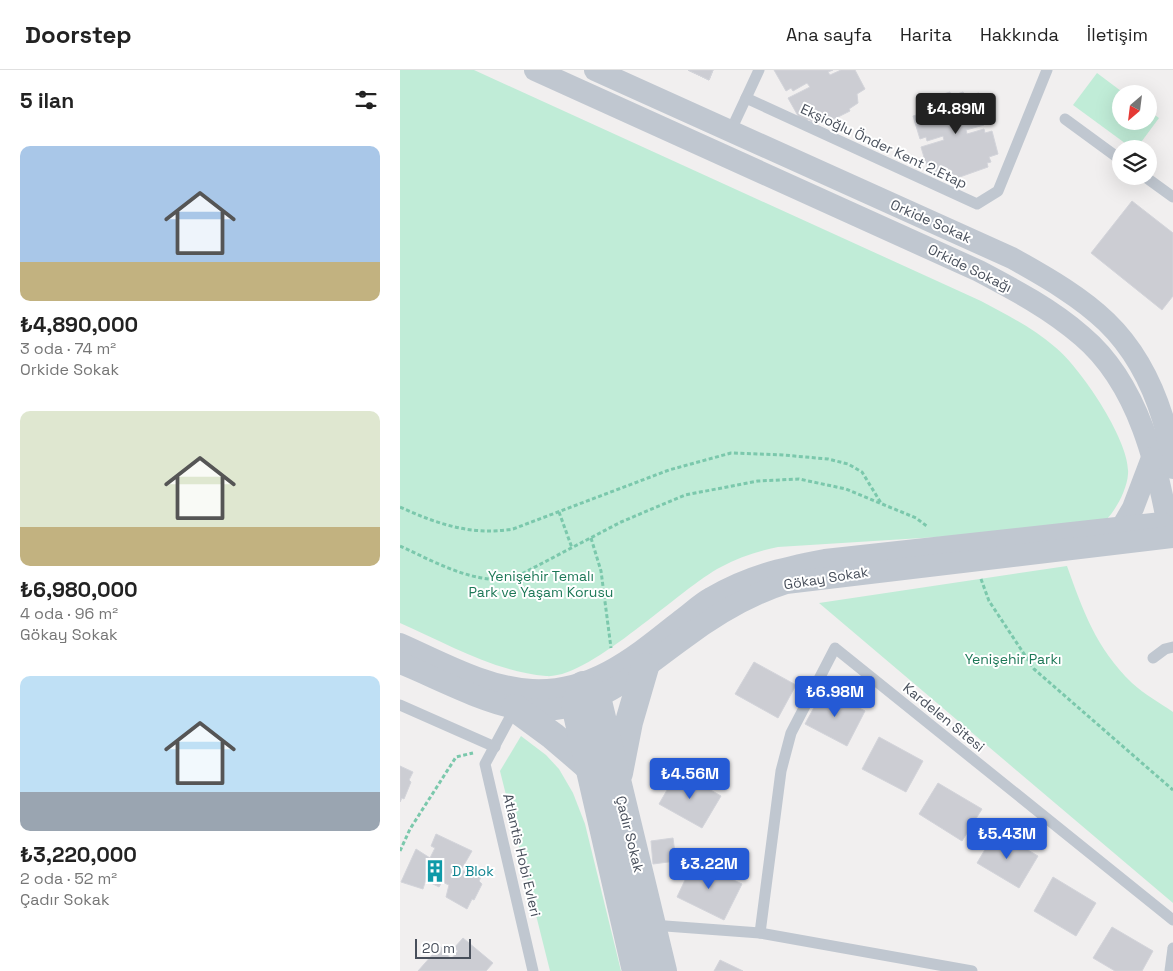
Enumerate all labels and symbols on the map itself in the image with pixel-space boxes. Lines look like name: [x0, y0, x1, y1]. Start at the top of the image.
north arrow: [1112, 85, 1158, 130]
pin: ₺4.89M: [915, 92, 997, 135]
street label: Ekşioğlu Önder Kent 2.Etap: [798, 99, 970, 193]
street label: Orkide Sokak: [888, 195, 975, 247]
street label: Orkide Sokağı: [925, 240, 1015, 296]
street label: Gökay Sokak: [782, 562, 870, 594]
park label: Yenişehir Temalı Park ve Yaşam Korusu: [469, 567, 613, 601]
park label: Yenişehir Parkı: [965, 650, 1061, 668]
pin: ₺6.98M: [794, 676, 876, 718]
street label: Kardelen Sitesi: [899, 679, 989, 755]
pin: ₺4.56M: [649, 758, 731, 800]
street label: Atlantis Hobi Evleri: [499, 792, 545, 918]
street label: Çadır Sokak: [612, 794, 648, 875]
pin: ₺5.43M: [966, 818, 1048, 860]
pin: ₺3.22M: [668, 848, 750, 890]
building icon: D Blok: [422, 858, 448, 884]
place label: D Blok: [452, 862, 494, 880]
scale bar: [415, 936, 471, 959]

